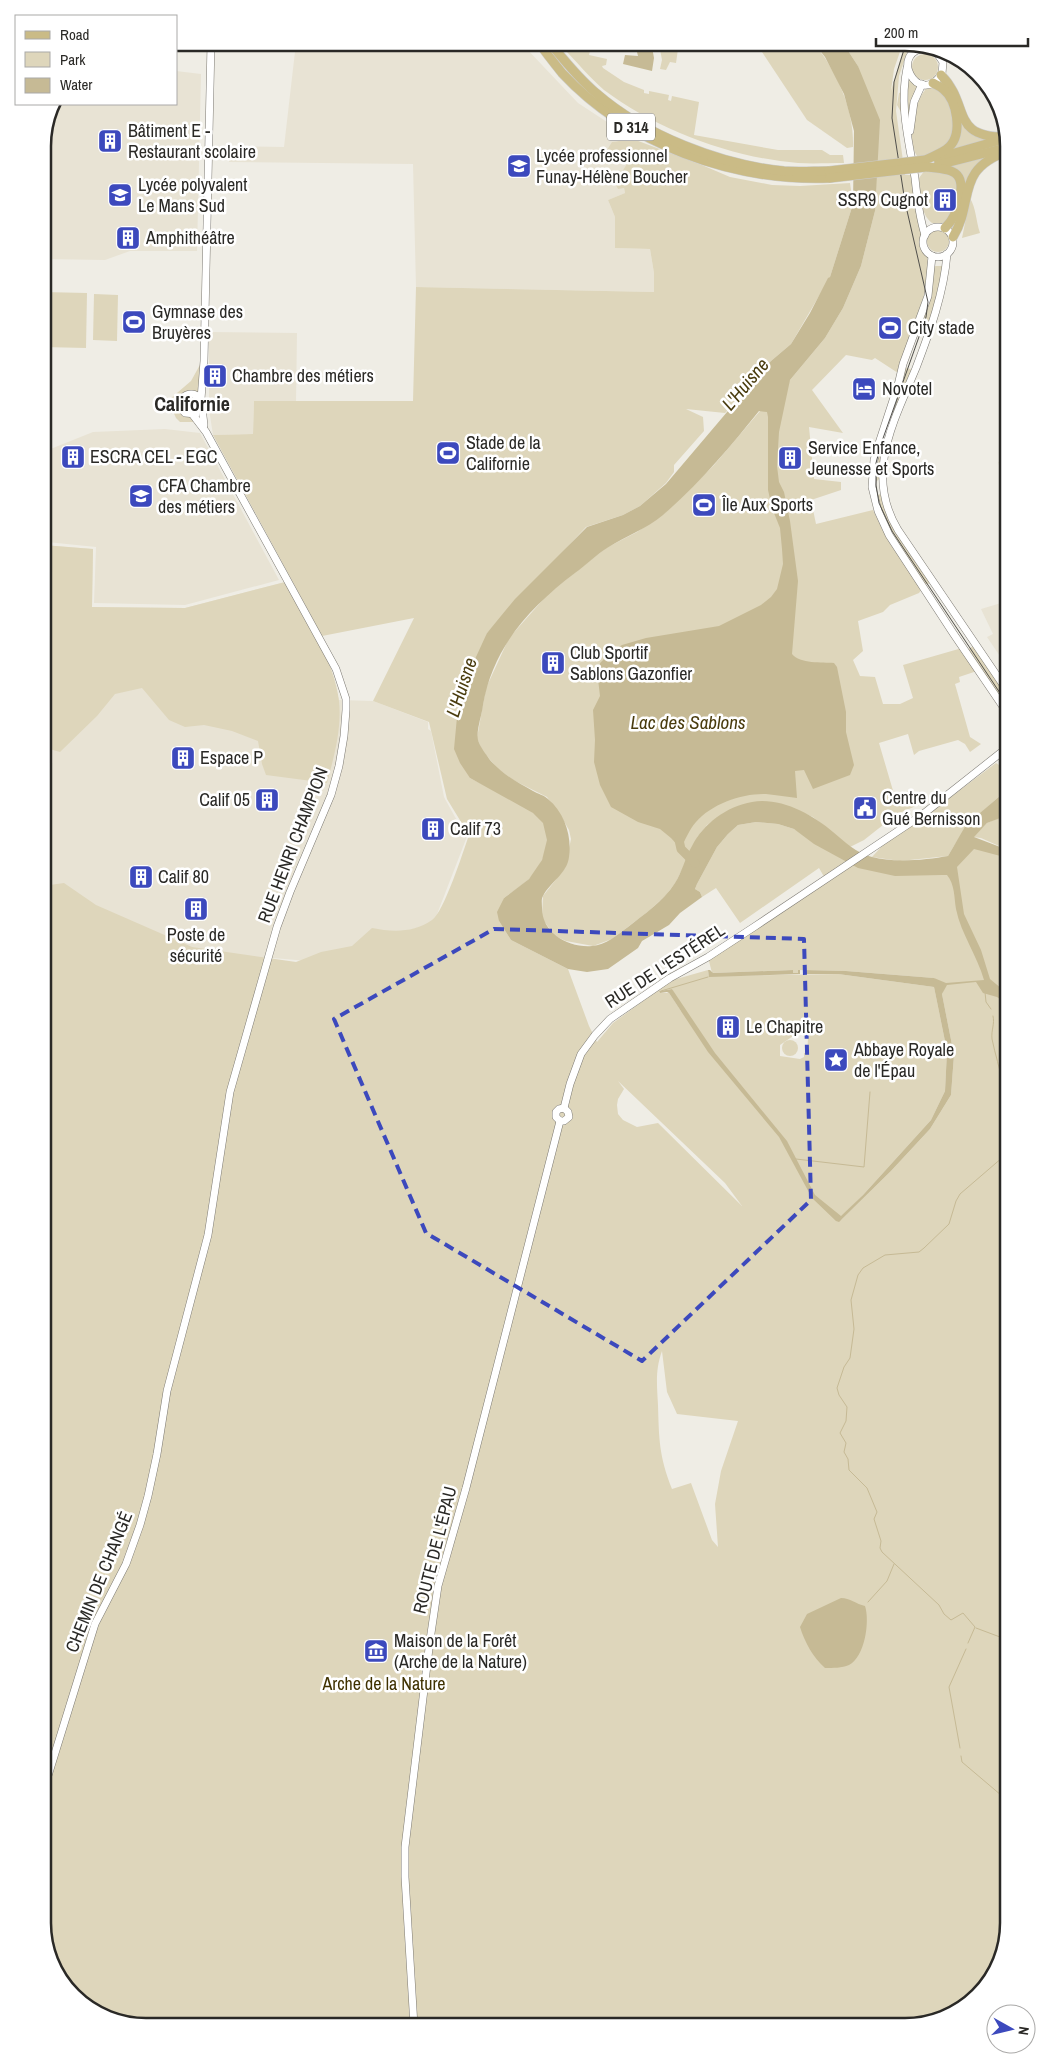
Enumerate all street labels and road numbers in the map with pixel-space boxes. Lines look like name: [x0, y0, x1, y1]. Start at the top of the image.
road number: D 314: [607, 114, 655, 140]
street label: RUE HENRI CHAMPION: [251, 763, 334, 926]
street label: RUE DE L'ESTÉREL: [600, 917, 729, 1014]
street label: ROUTE DE L'ÉPAU: [407, 1484, 462, 1616]
street label: CHEMIN DE CHANGÉ: [59, 1508, 138, 1656]

